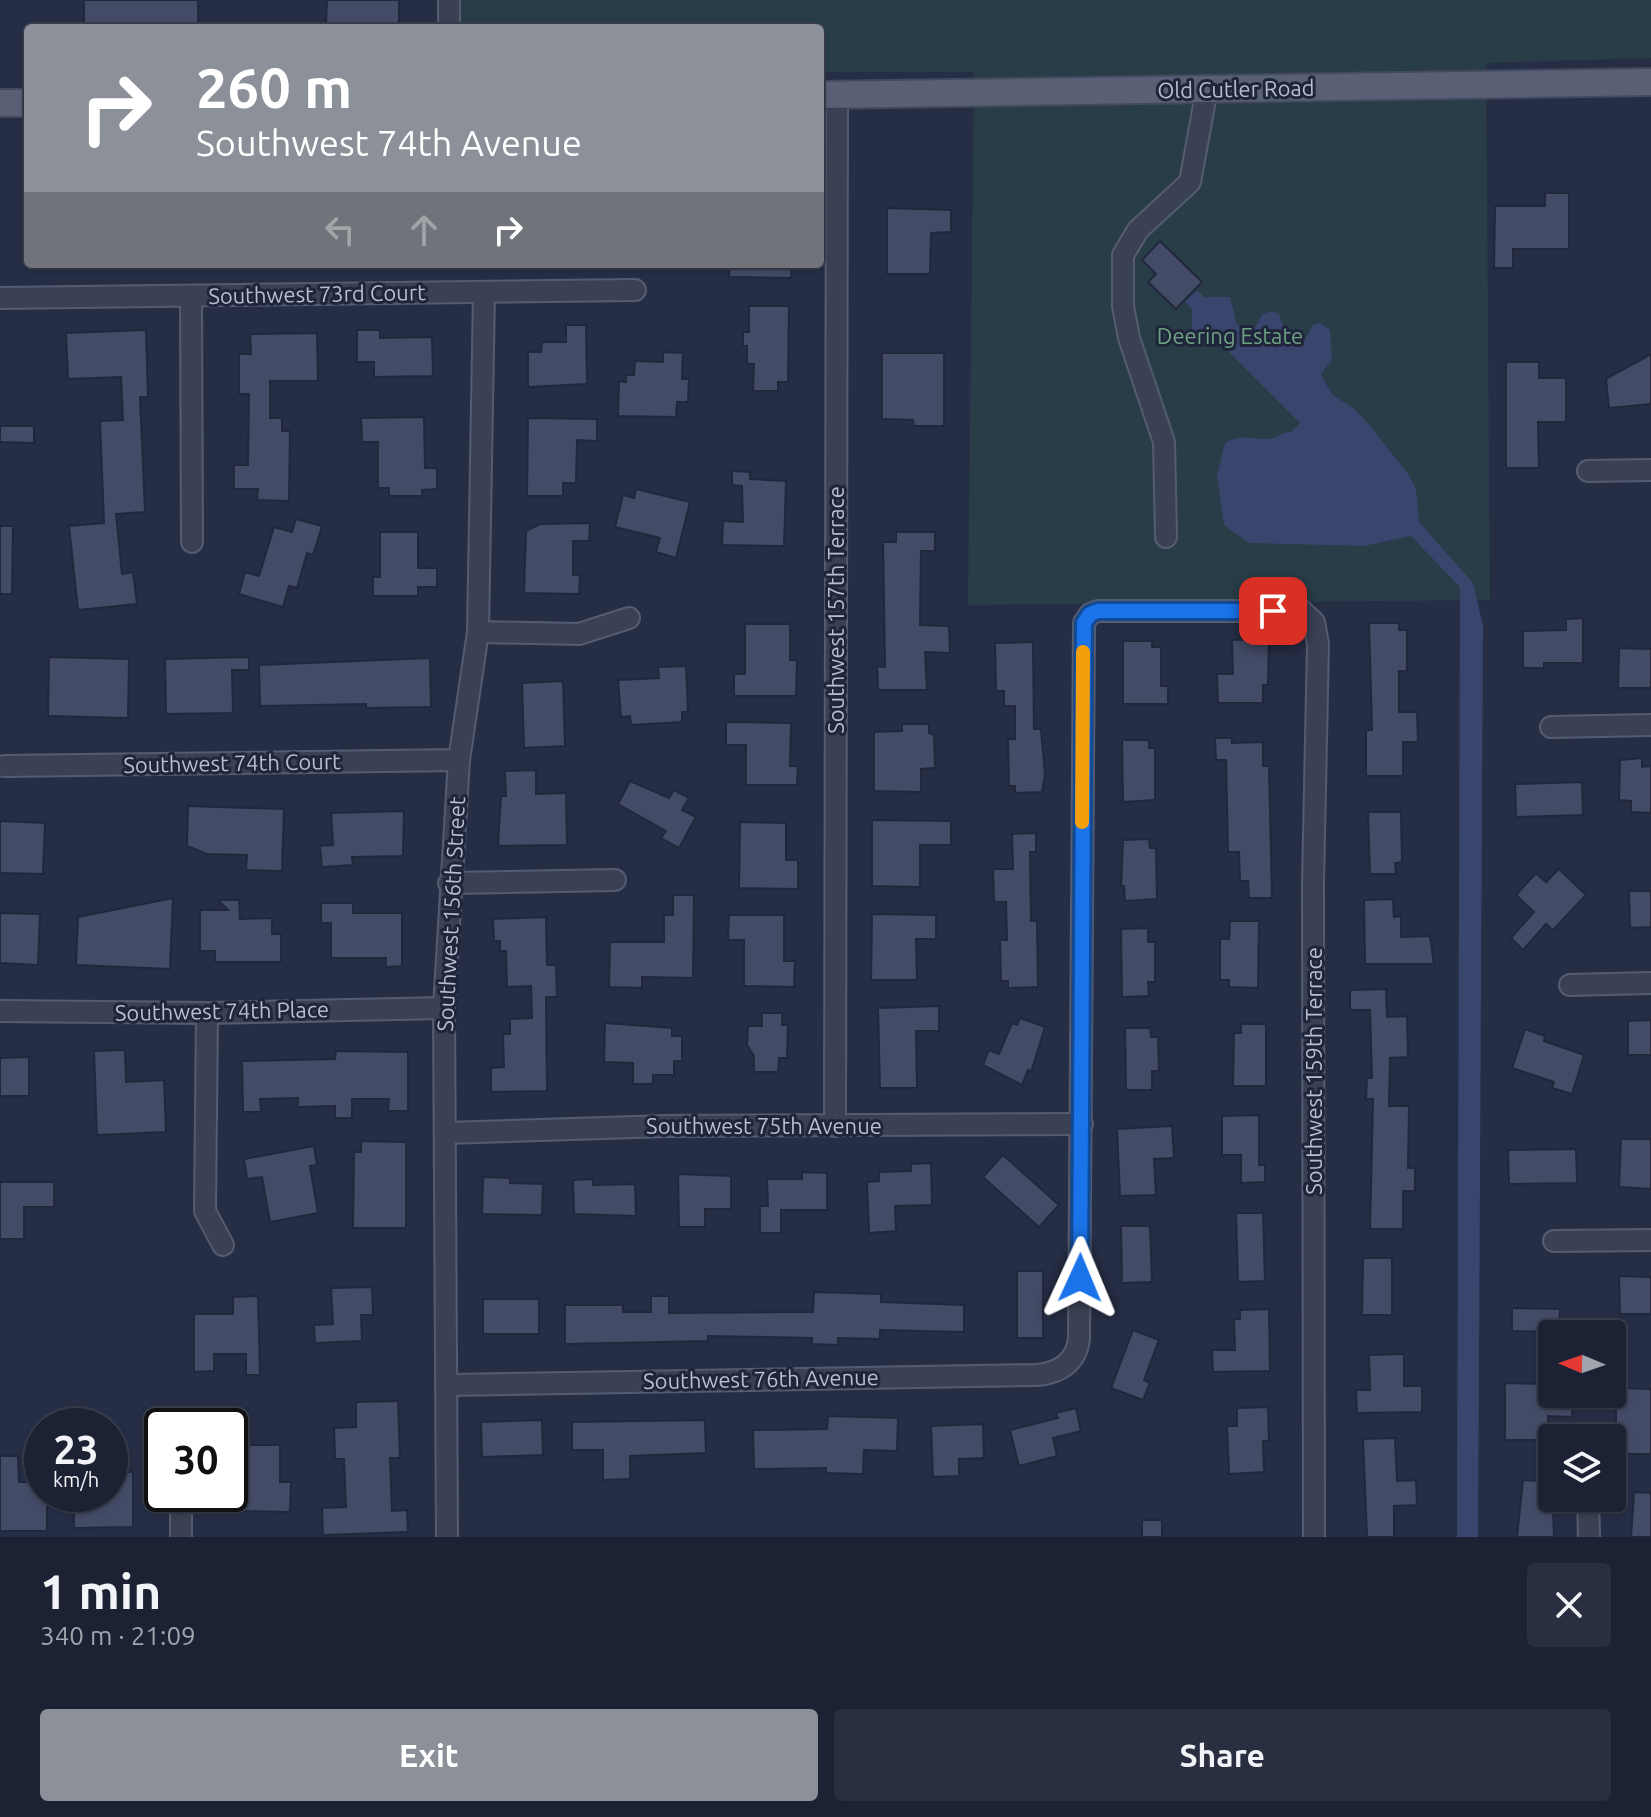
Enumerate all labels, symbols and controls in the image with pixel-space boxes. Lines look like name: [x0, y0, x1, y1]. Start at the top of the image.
icon: right: [64, 56, 168, 160]
text: 260 m: [196, 56, 352, 119]
street label: Old Cutler Road: [1157, 75, 1315, 102]
text: Southwest 74th Avenue: [196, 122, 582, 163]
icon: left: [318, 208, 362, 252]
icon: ahead: [402, 208, 446, 252]
icon: right: [486, 208, 530, 252]
street label: Southwest 73rd Court: [208, 279, 426, 308]
park label: Deering Estate: [1157, 323, 1303, 348]
street label: Southwest 157th Terrace: [823, 486, 848, 734]
pin: [1239, 577, 1307, 645]
icon: arrive: [1251, 589, 1295, 633]
street label: Southwest 74th Court: [123, 748, 341, 777]
street label: Southwest 156th Street: [432, 795, 469, 1032]
street label: Southwest 159th Terrace: [1301, 947, 1326, 1195]
street label: Southwest 74th Place: [115, 996, 329, 1025]
street label: Southwest 75th Avenue: [646, 1113, 882, 1138]
position arrow: [1038, 1236, 1122, 1320]
north arrow: [1538, 1320, 1626, 1408]
map controls: [1538, 1320, 1626, 1512]
street label: Southwest 76th Avenue: [643, 1364, 879, 1393]
speed limit sign: 30: [144, 1408, 248, 1512]
button: layers: [1538, 1424, 1626, 1512]
text: 23: [53, 1427, 99, 1472]
text: km/h: [53, 1468, 99, 1491]
button: close: [1527, 1563, 1611, 1647]
text: 1 min: [40, 1564, 161, 1618]
text: 340 m · 21:09: [40, 1621, 196, 1650]
button: Exit: [40, 1709, 818, 1801]
button: Share: [834, 1709, 1611, 1801]

